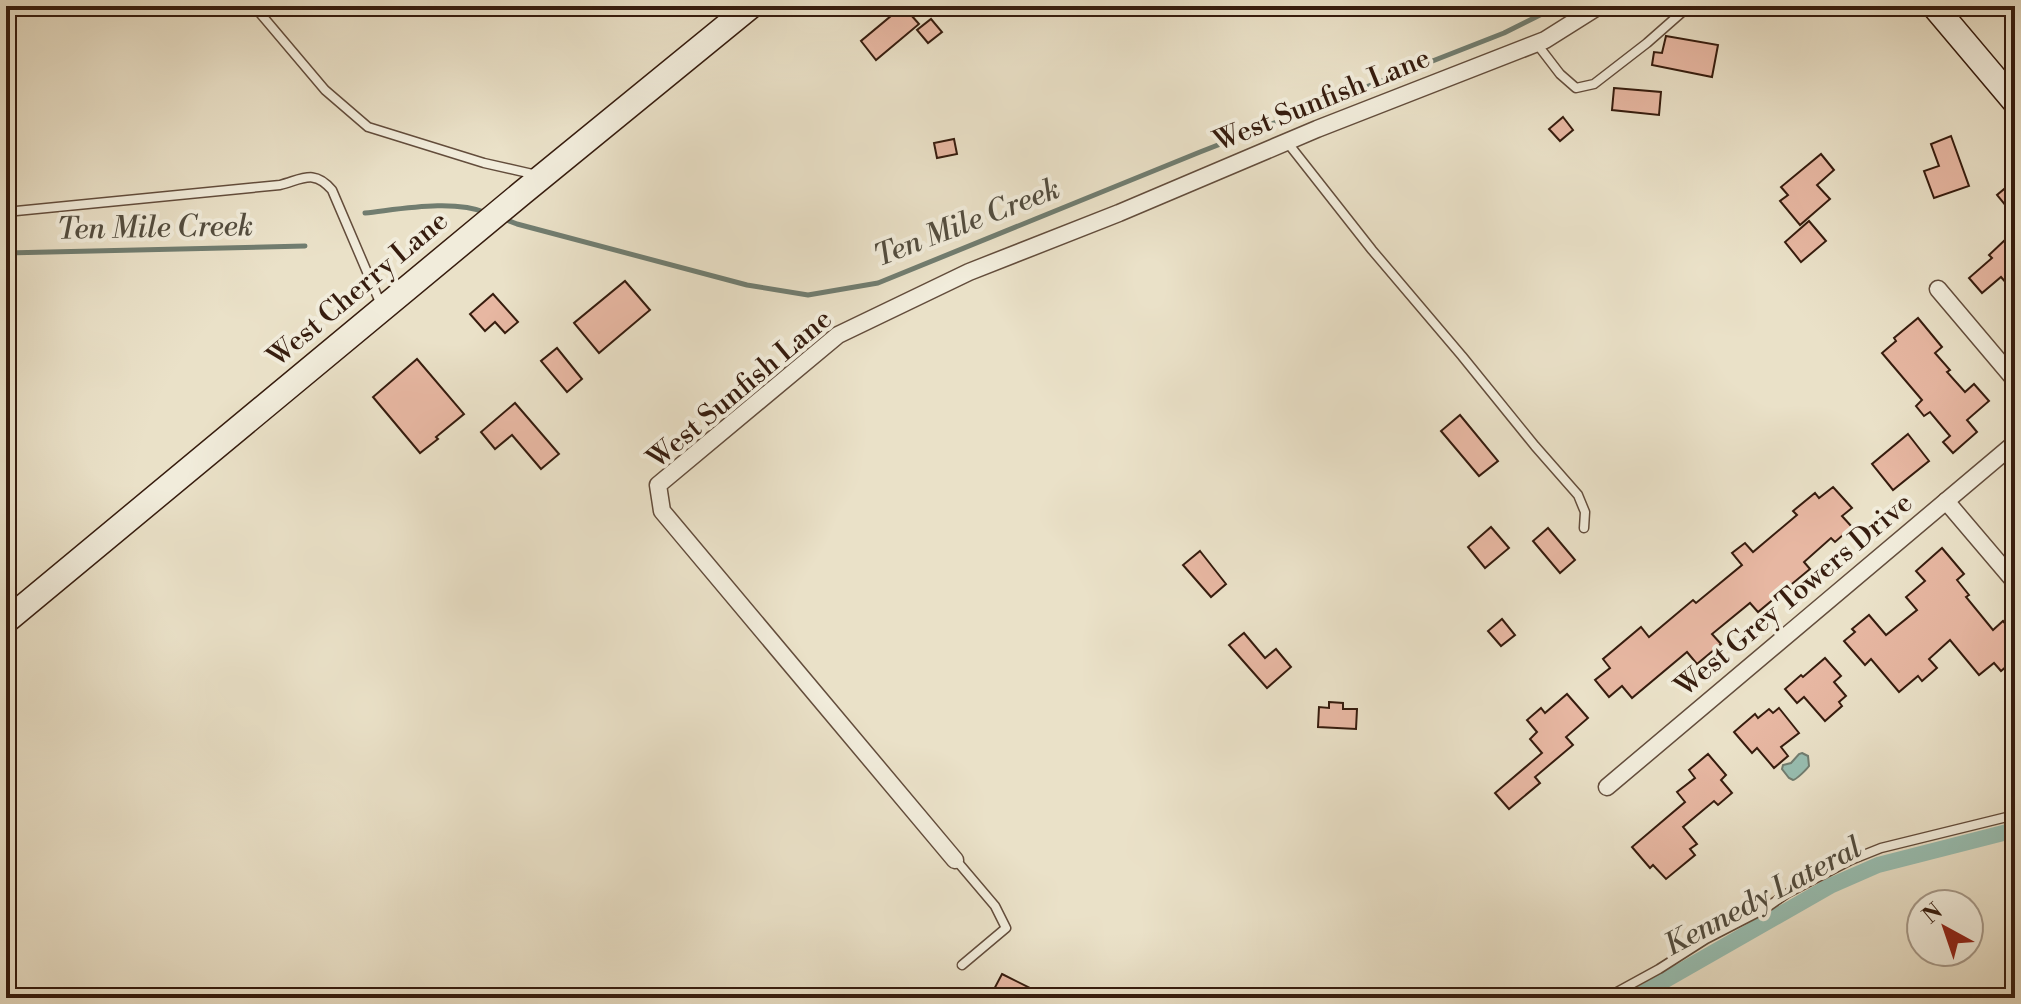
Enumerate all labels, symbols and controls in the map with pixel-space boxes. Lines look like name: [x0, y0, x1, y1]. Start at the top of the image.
street label: West Sunfish Lane: [1208, 41, 1435, 160]
water label: Ten Mile Creek: [868, 170, 1066, 276]
street label: West Cherry Lane: [260, 203, 455, 375]
water label: Ten Mile Creek: [56, 207, 254, 249]
street label: West Sunfish Lane: [640, 302, 839, 477]
street label: West Grey Towers Drive: [1667, 486, 1920, 705]
water label: Kennedy Lateral: [1658, 829, 1869, 965]
north arrow: [1905, 888, 1985, 968]
text: N: [1918, 898, 1949, 930]

